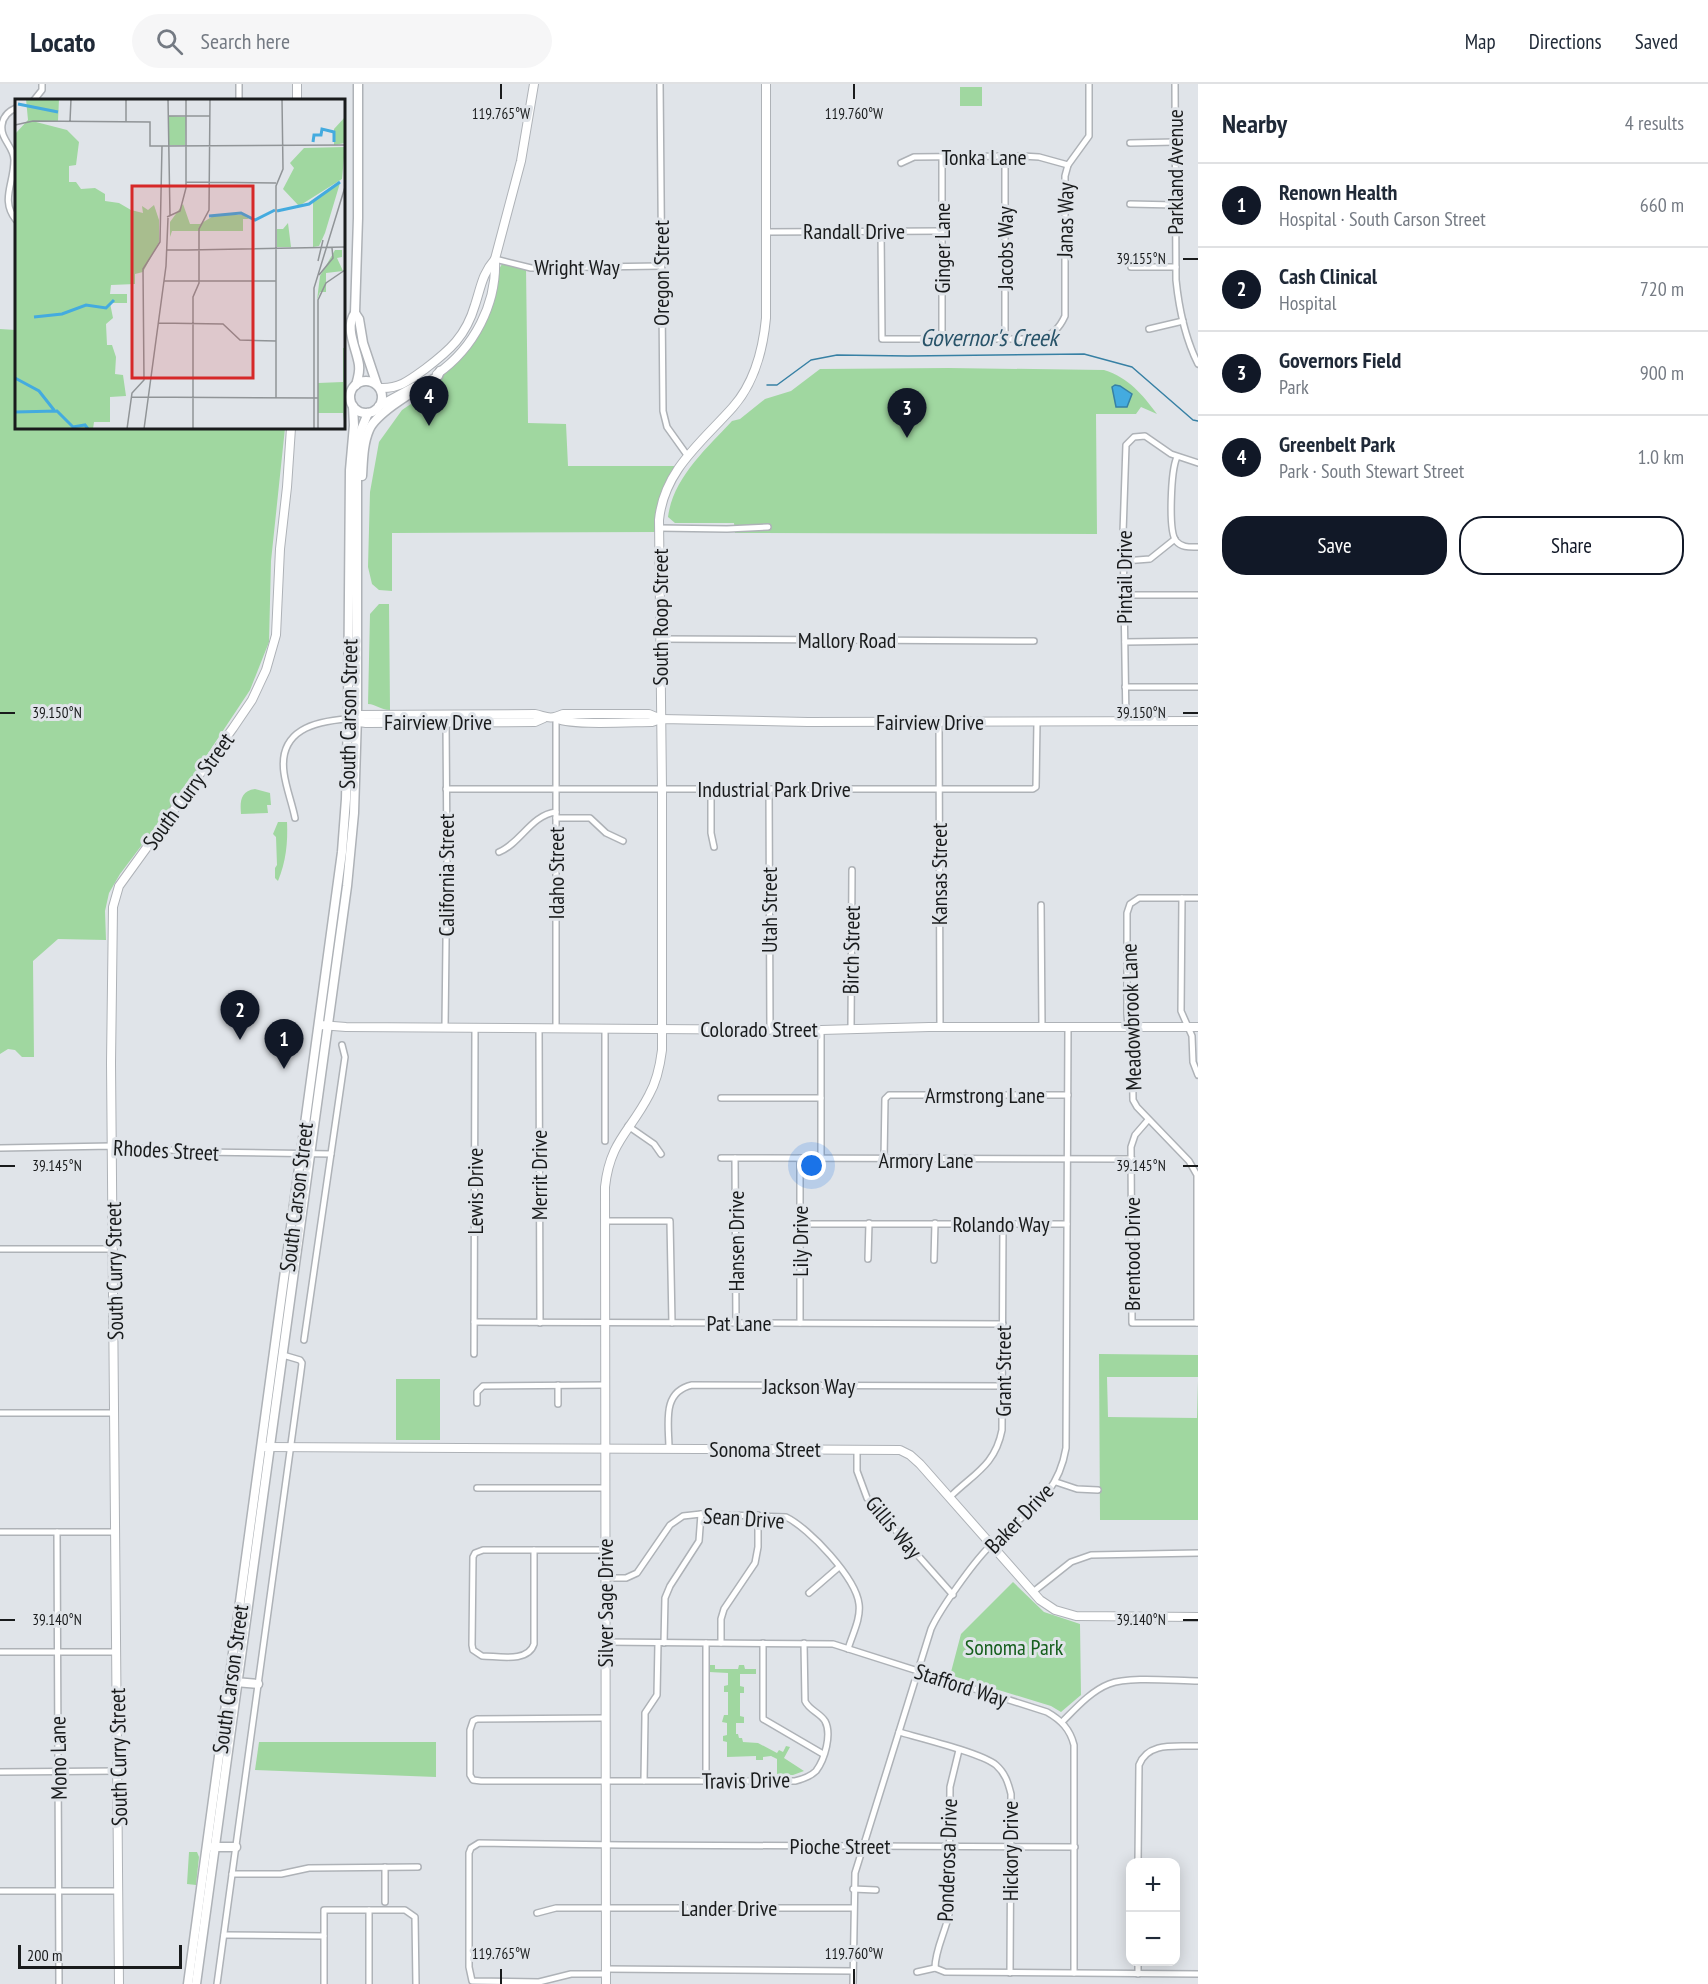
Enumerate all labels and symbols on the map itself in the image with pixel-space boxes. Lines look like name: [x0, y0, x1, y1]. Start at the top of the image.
inset map: [15, 99, 345, 429]
text: 119.765°W: [472, 104, 530, 123]
text: 119.760°W: [825, 104, 883, 123]
street label: Parkland Avenue: [1161, 109, 1189, 235]
street label: Tonka Lane: [941, 143, 1027, 171]
street label: Janas Way: [1050, 181, 1080, 259]
street label: Ginger Lane: [928, 203, 956, 293]
street label: Jacobs Way: [991, 206, 1019, 291]
street label: Randall Drive: [803, 217, 905, 245]
street label: Oregon Street: [647, 220, 675, 326]
text: 39.155°N: [1116, 249, 1166, 268]
street label: Wright Way: [534, 253, 620, 281]
water label: Governor's Creek: [920, 322, 1061, 353]
pin: 4: [410, 376, 448, 426]
pin: 3: [888, 388, 926, 438]
street label: Pintail Drive: [1110, 530, 1138, 624]
street label: South Roop Street: [646, 548, 674, 686]
street label: Mallory Road: [798, 626, 896, 654]
street label: South Carson Street: [333, 639, 363, 789]
text: 39.150°N: [32, 703, 82, 722]
text: 39.150°N: [1116, 703, 1166, 722]
street label: Fairview Drive: [384, 708, 492, 736]
street label: Fairview Drive: [876, 708, 984, 736]
street label: South Curry Street: [136, 727, 240, 855]
street label: Industrial Park Drive: [697, 775, 851, 803]
street label: California Street: [432, 814, 460, 936]
street label: Kansas Street: [925, 823, 953, 925]
street label: Idaho Street: [542, 827, 570, 919]
street label: Utah Street: [755, 867, 783, 953]
street label: Birch Street: [836, 905, 866, 995]
street label: Meadowbrook Lane: [1114, 943, 1148, 1091]
pin: 2: [220, 990, 260, 1040]
street label: Colorado Street: [700, 1015, 818, 1043]
pin: 1: [264, 1020, 304, 1069]
street label: Armstrong Lane: [925, 1081, 1045, 1109]
street label: South Carson Street: [273, 1121, 319, 1273]
street label: Merrit Drive: [525, 1130, 553, 1220]
street label: Rhodes Street: [112, 1133, 220, 1167]
street label: Armory Lane: [879, 1146, 973, 1174]
street label: Lewis Drive: [461, 1148, 489, 1234]
your location: [797, 1151, 826, 1180]
text: 39.145°N: [32, 1156, 82, 1175]
text: 39.145°N: [1116, 1156, 1166, 1175]
street label: Hansen Drive: [722, 1190, 750, 1292]
street label: Brentood Drive: [1118, 1197, 1146, 1311]
street label: South Curry Street: [99, 1202, 129, 1340]
street label: Lily Drive: [786, 1205, 814, 1277]
street label: Rolando Way: [952, 1210, 1050, 1238]
street label: Pat Lane: [706, 1309, 772, 1337]
street label: Grant Street: [989, 1325, 1017, 1417]
street label: Jackson Way: [762, 1372, 856, 1400]
street label: Sonoma Street: [709, 1435, 821, 1463]
street label: Baker Drive: [979, 1477, 1059, 1559]
street label: Gillis Way: [860, 1490, 929, 1565]
street label: Sean Drive: [702, 1501, 786, 1535]
street label: Silver Sage Drive: [591, 1538, 619, 1668]
street label: South Carson Street: [206, 1603, 254, 1755]
text: 39.140°N: [32, 1610, 82, 1629]
text: 39.140°N: [1116, 1610, 1166, 1629]
park label: Sonoma Park: [965, 1633, 1064, 1661]
street label: Stafford Way: [911, 1657, 1012, 1713]
street label: South Curry Street: [103, 1688, 133, 1826]
street label: Mono Lane: [43, 1716, 73, 1800]
street label: Travis Drive: [702, 1765, 790, 1795]
street label: Ponderosa Drive: [931, 1798, 963, 1922]
street label: Hickory Drive: [996, 1801, 1024, 1901]
street label: Pioche Street: [789, 1832, 891, 1860]
street label: Lander Drive: [681, 1894, 777, 1922]
scale bar: [18, 1942, 182, 1970]
text: 119.765°W: [472, 1944, 530, 1963]
text: 119.760°W: [825, 1944, 883, 1963]

